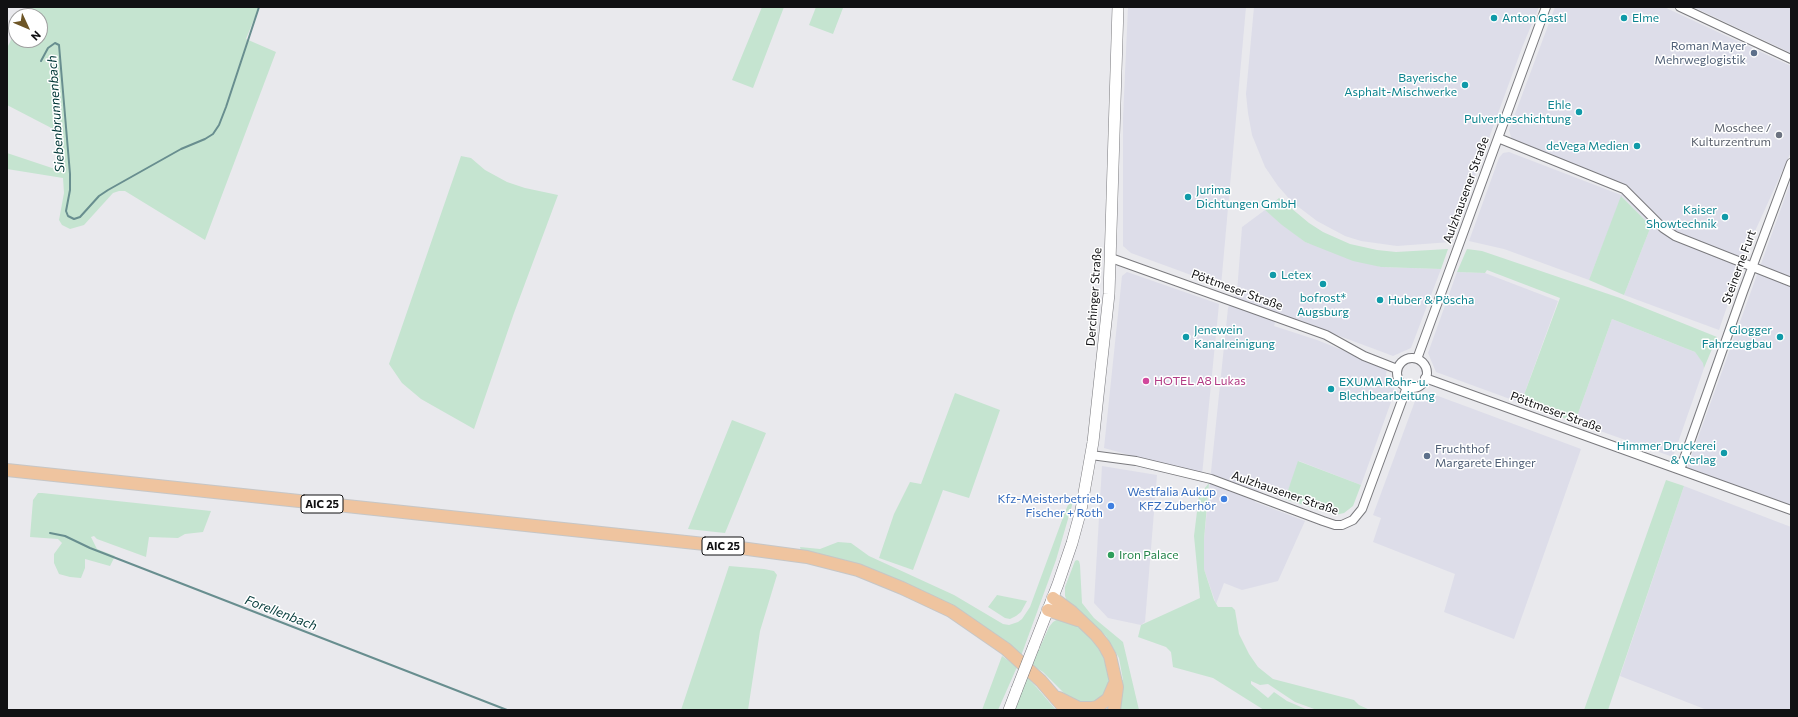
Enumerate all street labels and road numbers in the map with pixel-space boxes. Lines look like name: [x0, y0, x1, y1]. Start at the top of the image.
street label: Aulzhausener Straße: [1440, 135, 1492, 245]
street label: Steinerne Furt: [1719, 228, 1759, 306]
street label: Derchinger Straße: [1083, 247, 1105, 347]
street label: Pöttmeser Straße: [1189, 267, 1285, 313]
street label: Pöttmeser Straße: [1508, 389, 1604, 435]
street label: Aulzhausener Straße: [1230, 468, 1340, 518]
road number: AIC 25: [301, 495, 343, 513]
road number: AIC 25: [702, 537, 744, 555]

